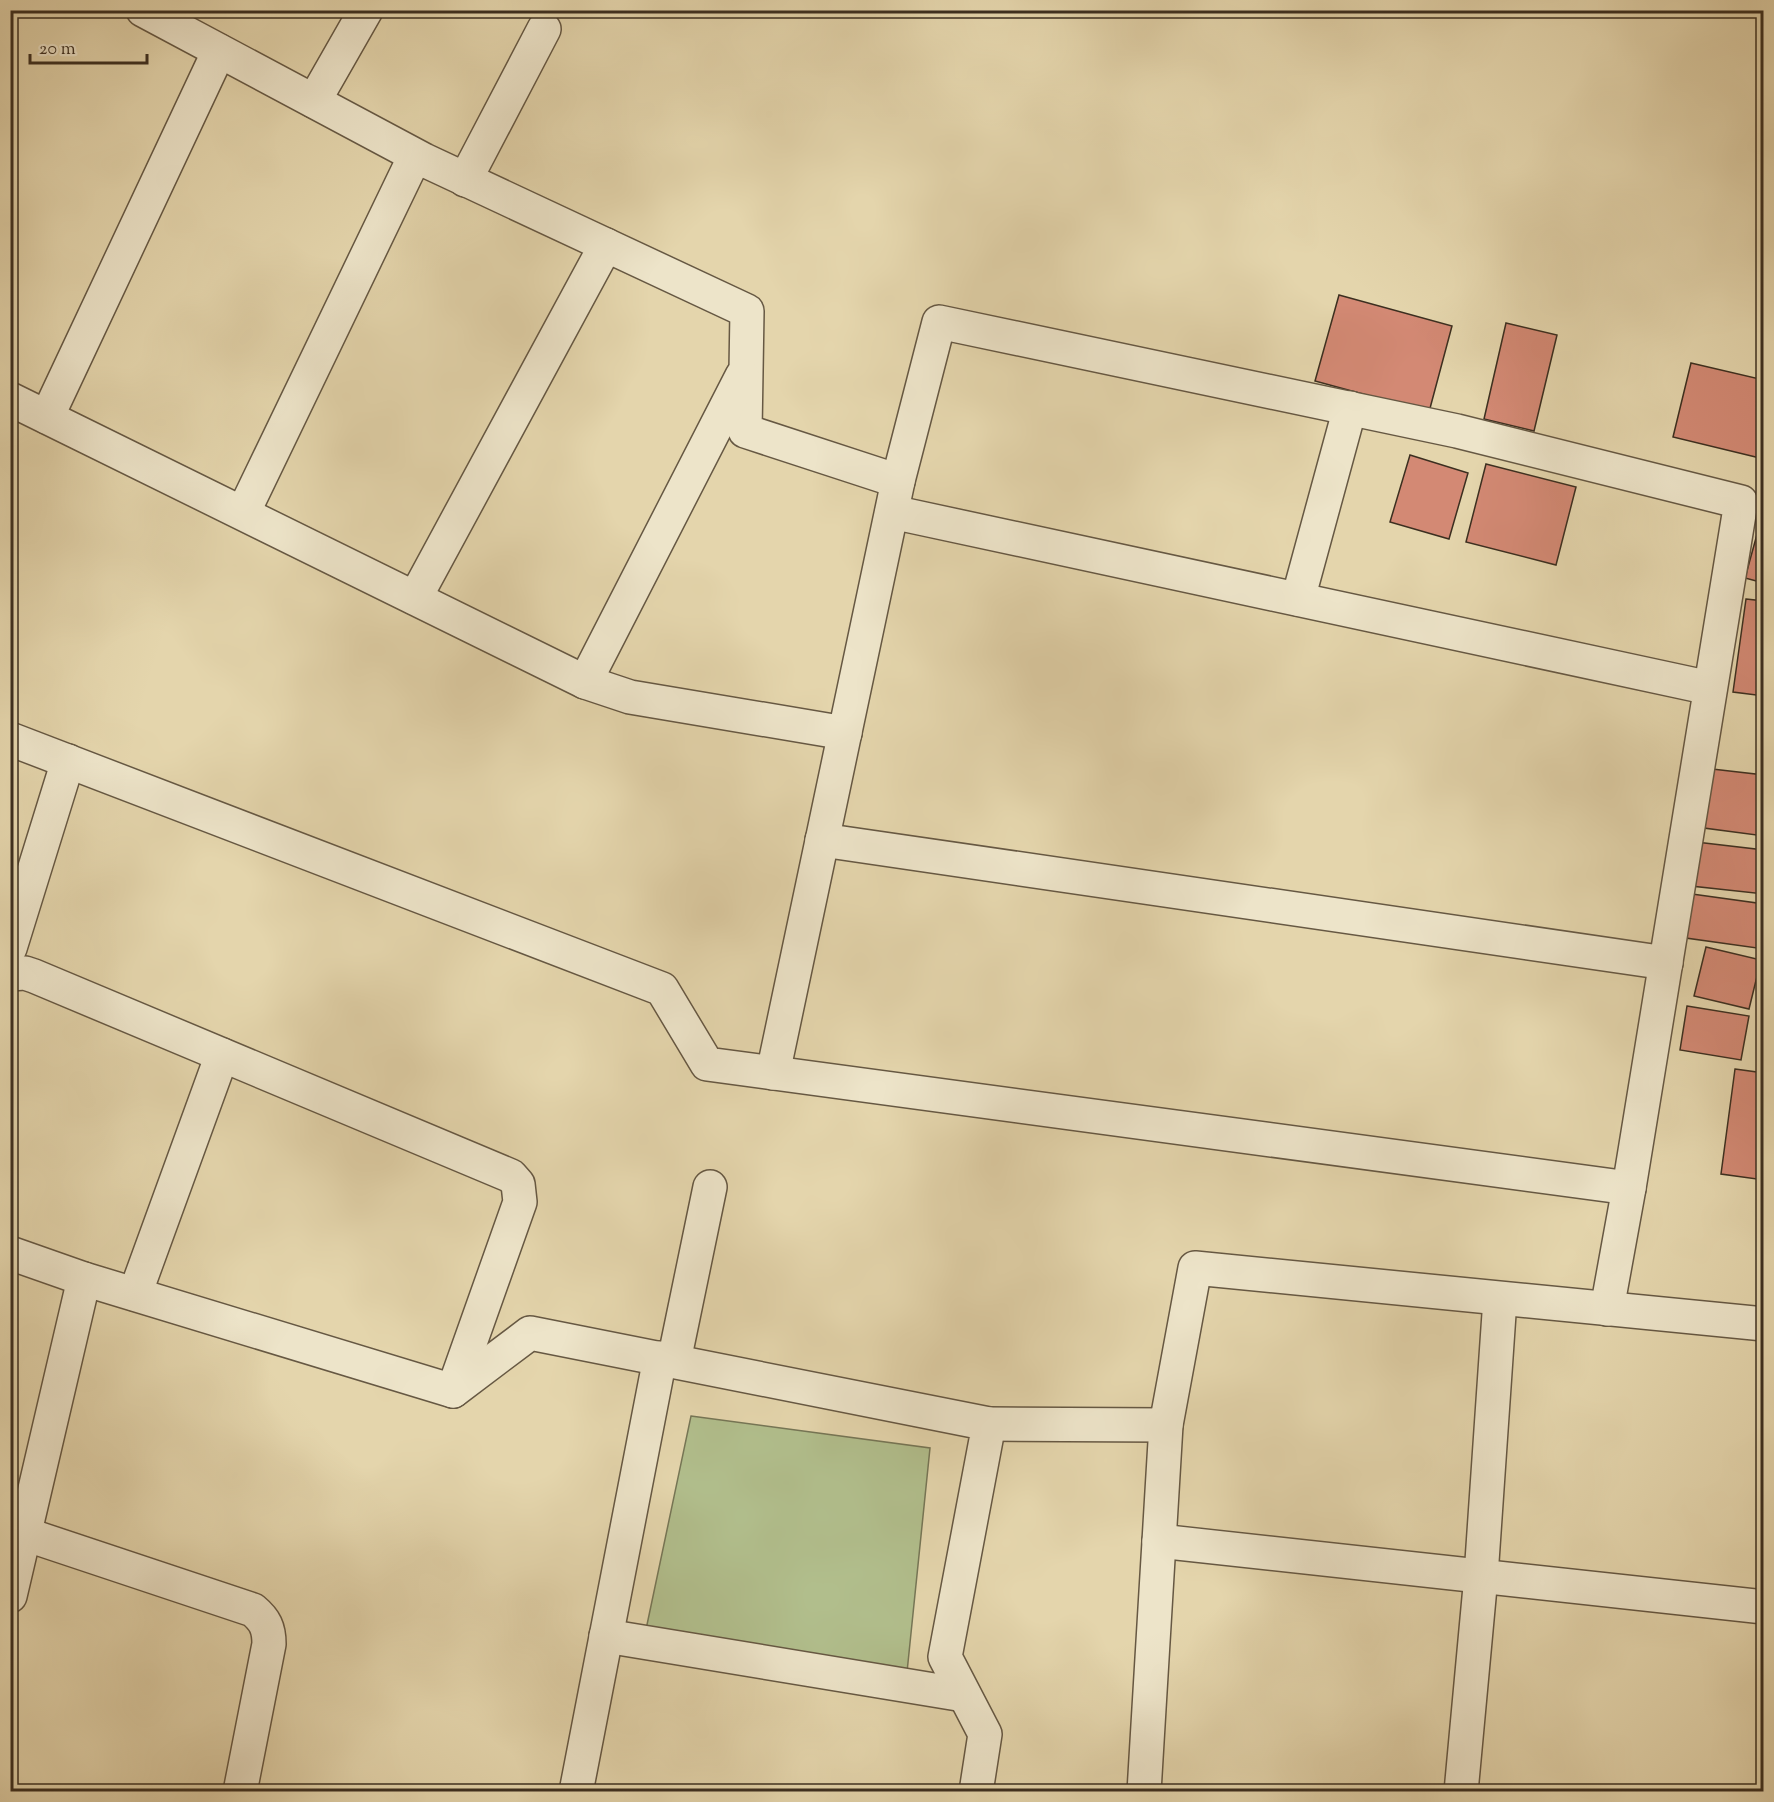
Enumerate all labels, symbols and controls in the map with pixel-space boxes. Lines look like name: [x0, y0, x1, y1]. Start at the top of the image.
scale bar: [30, 27, 147, 65]
text: 20 m: [39, 37, 76, 63]

